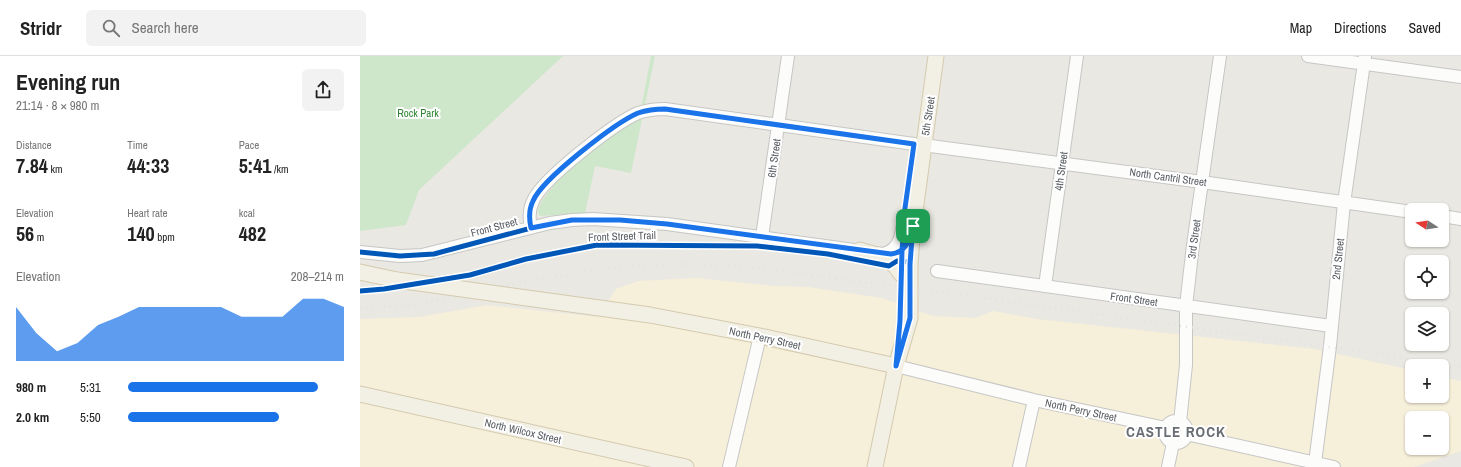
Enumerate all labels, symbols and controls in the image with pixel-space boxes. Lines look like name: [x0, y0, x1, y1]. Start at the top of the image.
search box: [86, 10, 366, 46]
text: Stridr: [20, 15, 62, 41]
icon: search: [100, 17, 122, 39]
text: Search here: [132, 17, 199, 38]
text: Map: [1290, 19, 1312, 37]
text: Directions: [1334, 19, 1386, 37]
text: Saved: [1408, 19, 1441, 37]
text: Evening run: [16, 67, 120, 97]
button: share: [302, 69, 344, 111]
street label: 5th Street: [918, 95, 938, 136]
text: 21:14 · 8 × 980 m: [16, 97, 99, 114]
park label: Rock Park: [397, 106, 439, 120]
street label: 6th Street: [764, 137, 784, 178]
text: Distance: [16, 138, 52, 152]
text: Time: [127, 138, 148, 152]
text: Pace: [239, 138, 259, 152]
street label: 4th Street: [1051, 150, 1071, 191]
text: 7.84: [16, 152, 48, 179]
text: 44:33: [127, 152, 169, 179]
text: 5:41: [239, 152, 271, 179]
text: km: [48, 162, 62, 176]
text: /km: [271, 162, 289, 176]
street label: North Cantril Street: [1129, 165, 1208, 189]
north arrow: [1405, 203, 1449, 247]
map controls: [1405, 203, 1449, 455]
text: Elevation: [16, 206, 54, 220]
text: Heart rate: [127, 206, 167, 220]
text: kcal: [239, 206, 255, 220]
pin: [896, 209, 930, 243]
street label: Front Street: [469, 214, 519, 240]
icon: arrive: [902, 215, 924, 237]
street label: 3rd Street: [1184, 218, 1204, 260]
text: 56: [16, 220, 34, 247]
text: 140: [127, 220, 155, 247]
text: 482: [239, 220, 266, 247]
street label: Front Street Trail: [588, 228, 656, 244]
text: m: [34, 230, 44, 244]
text: bpm: [155, 230, 175, 244]
street label: 2nd Street: [1329, 237, 1347, 280]
button: locate: [1405, 255, 1449, 299]
text: Elevation: [16, 268, 60, 285]
text: 208–214 m: [291, 268, 344, 285]
street label: Front Street: [1109, 289, 1159, 309]
button: layers: [1405, 307, 1449, 351]
street label: North Perry Street: [728, 324, 802, 353]
button: +: [1405, 359, 1449, 403]
text: 980 m: [16, 379, 46, 396]
text: 5:31: [80, 379, 101, 396]
street label: North Perry Street: [1044, 396, 1118, 425]
text: 2.0 km: [16, 409, 49, 426]
text: 5:50: [80, 409, 101, 426]
button: −: [1405, 411, 1449, 455]
street label: North Wilcox Street: [483, 415, 563, 447]
district label: CASTLE ROCK: [1126, 421, 1226, 442]

